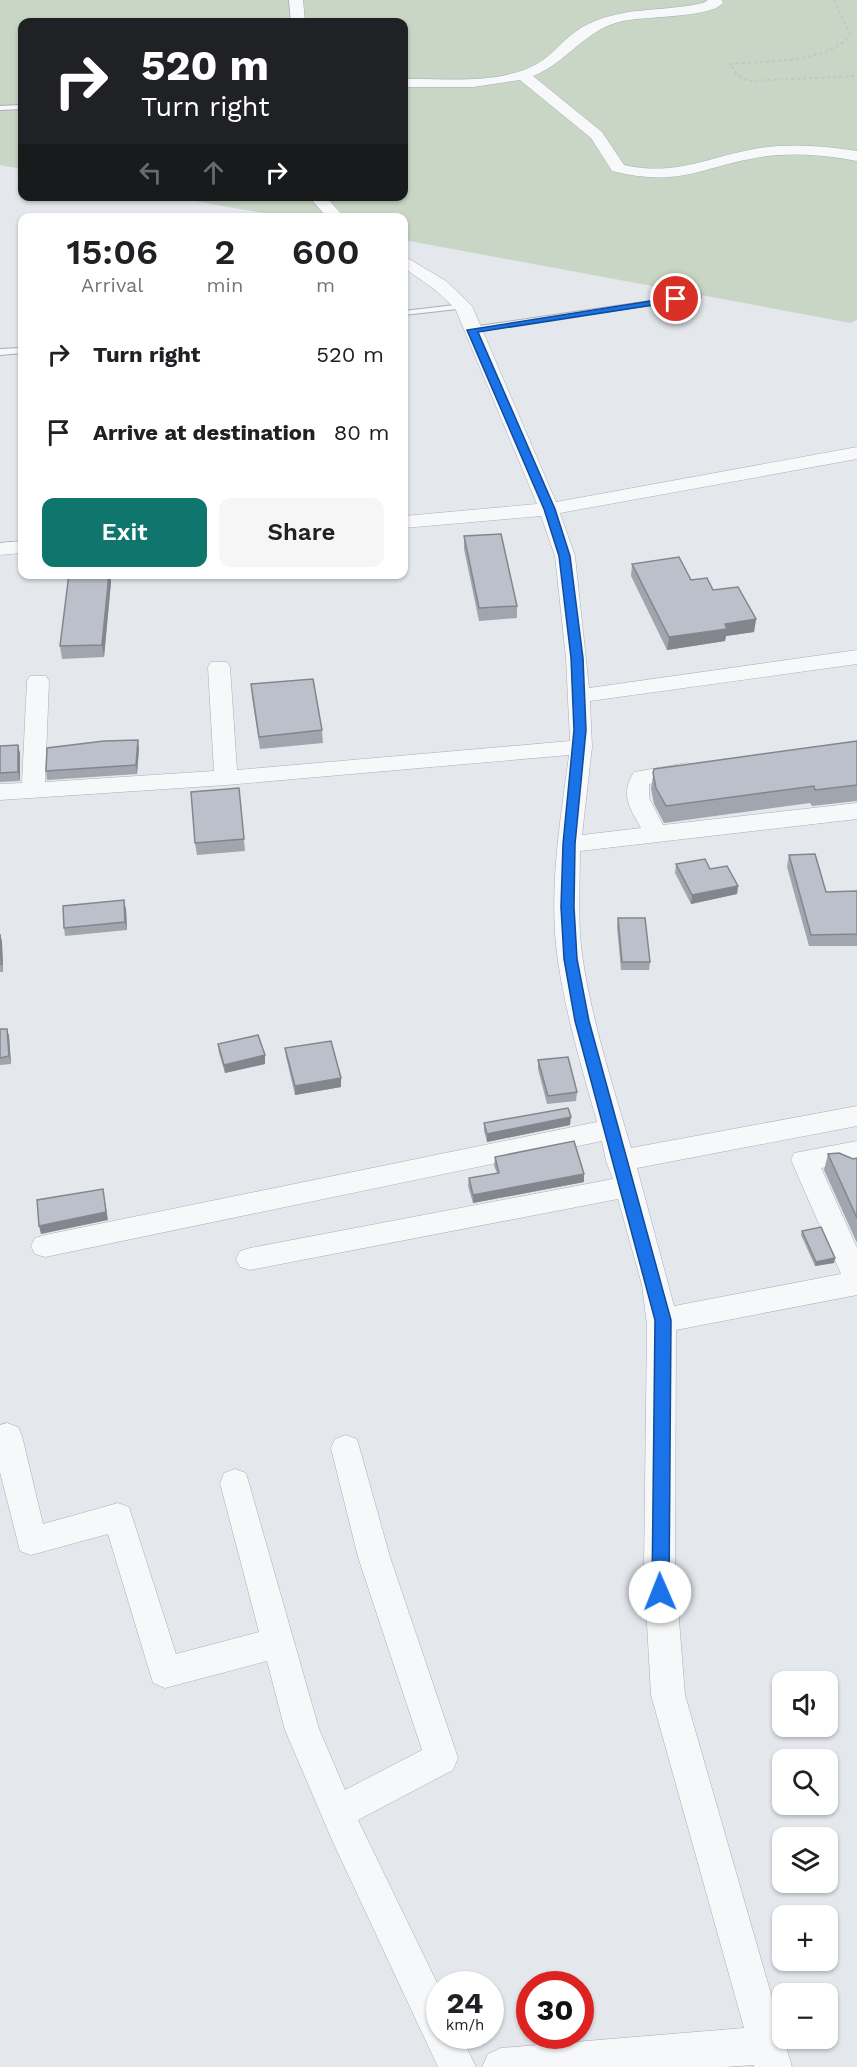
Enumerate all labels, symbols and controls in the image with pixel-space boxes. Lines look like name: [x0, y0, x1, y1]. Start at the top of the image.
text: 520 m: [141, 41, 269, 90]
icon: right: [42, 42, 120, 120]
text: Turn right: [141, 91, 270, 123]
icon: left: [134, 156, 167, 189]
icon: ahead: [197, 156, 230, 189]
icon: right: [260, 156, 293, 189]
text: 15:06: [66, 231, 158, 273]
text: 2: [214, 231, 236, 273]
text: 600: [292, 231, 360, 273]
text: Arrival: [81, 273, 143, 297]
text: min: [207, 273, 243, 297]
text: m: [316, 273, 335, 297]
pin: [650, 273, 701, 324]
icon: arrive: [659, 282, 692, 315]
icon: right: [42, 338, 75, 371]
text: Turn right: [93, 342, 200, 367]
text: 520 m: [316, 342, 384, 367]
icon: arrive: [42, 416, 75, 449]
text: Arrive at destination: [93, 420, 316, 445]
text: 80 m: [334, 420, 389, 445]
button: Exit: [42, 498, 207, 567]
button: Share: [219, 498, 384, 567]
position arrow: [628, 1560, 692, 1624]
map controls: [772, 1671, 838, 2049]
button: sound: [772, 1671, 838, 1737]
button: search: [772, 1749, 838, 1815]
button: layers: [772, 1827, 838, 1893]
button: +: [772, 1905, 838, 1971]
speed limit sign: 30: [516, 1971, 594, 2049]
button: −: [772, 1983, 838, 2049]
text: 24: [447, 1985, 483, 2020]
text: km/h: [446, 2016, 484, 2034]

